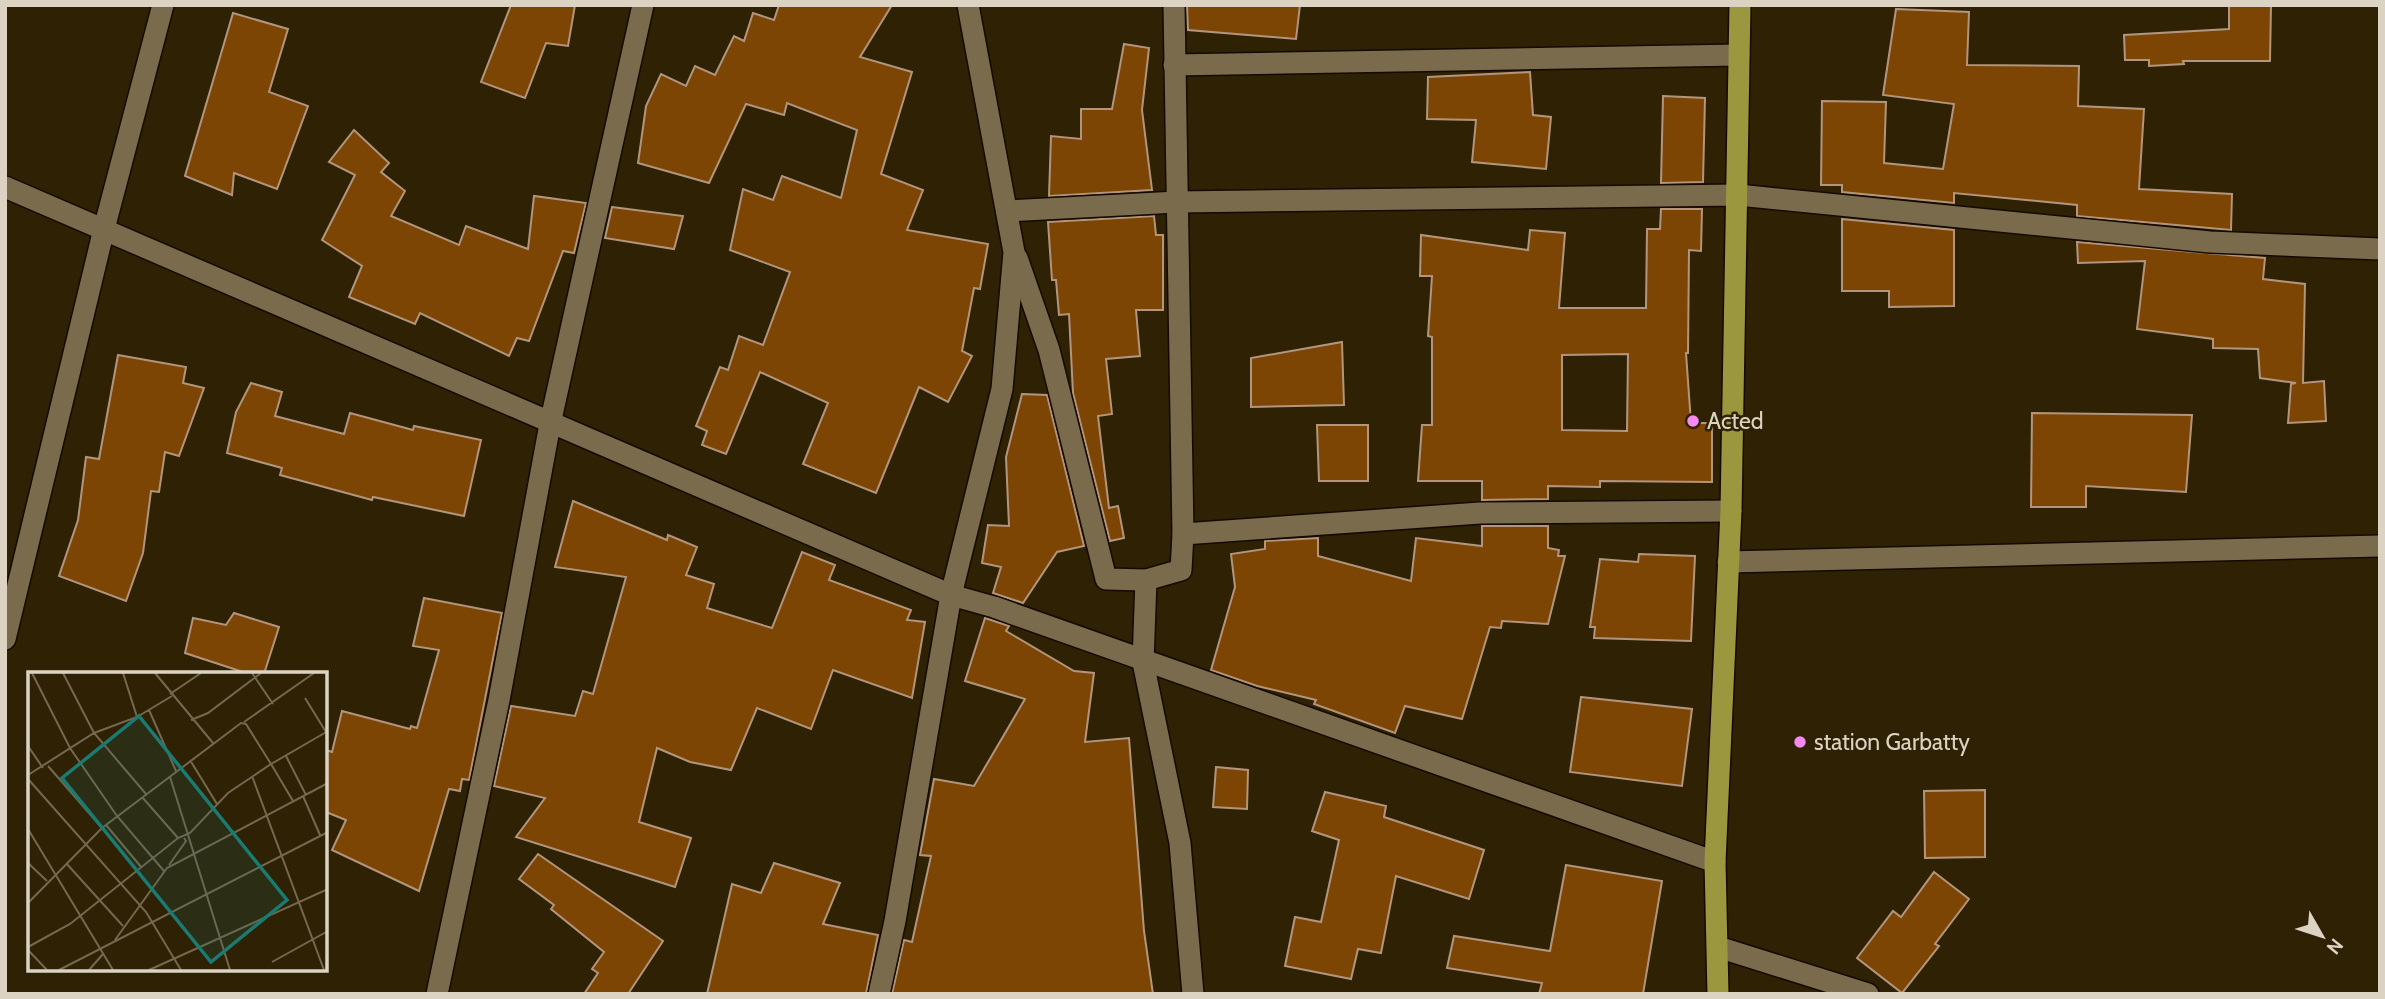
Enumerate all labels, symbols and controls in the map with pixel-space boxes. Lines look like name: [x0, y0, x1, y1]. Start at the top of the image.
place label: Acted: [1707, 407, 1764, 435]
marker: Acted: [1685, 413, 1701, 429]
inset map: [28, 672, 327, 971]
place label: station Garbatty: [1814, 728, 1970, 756]
marker: station Garbatty: [1792, 734, 1808, 750]
north arrow: [2287, 901, 2357, 971]
text: N: [2322, 934, 2348, 959]

